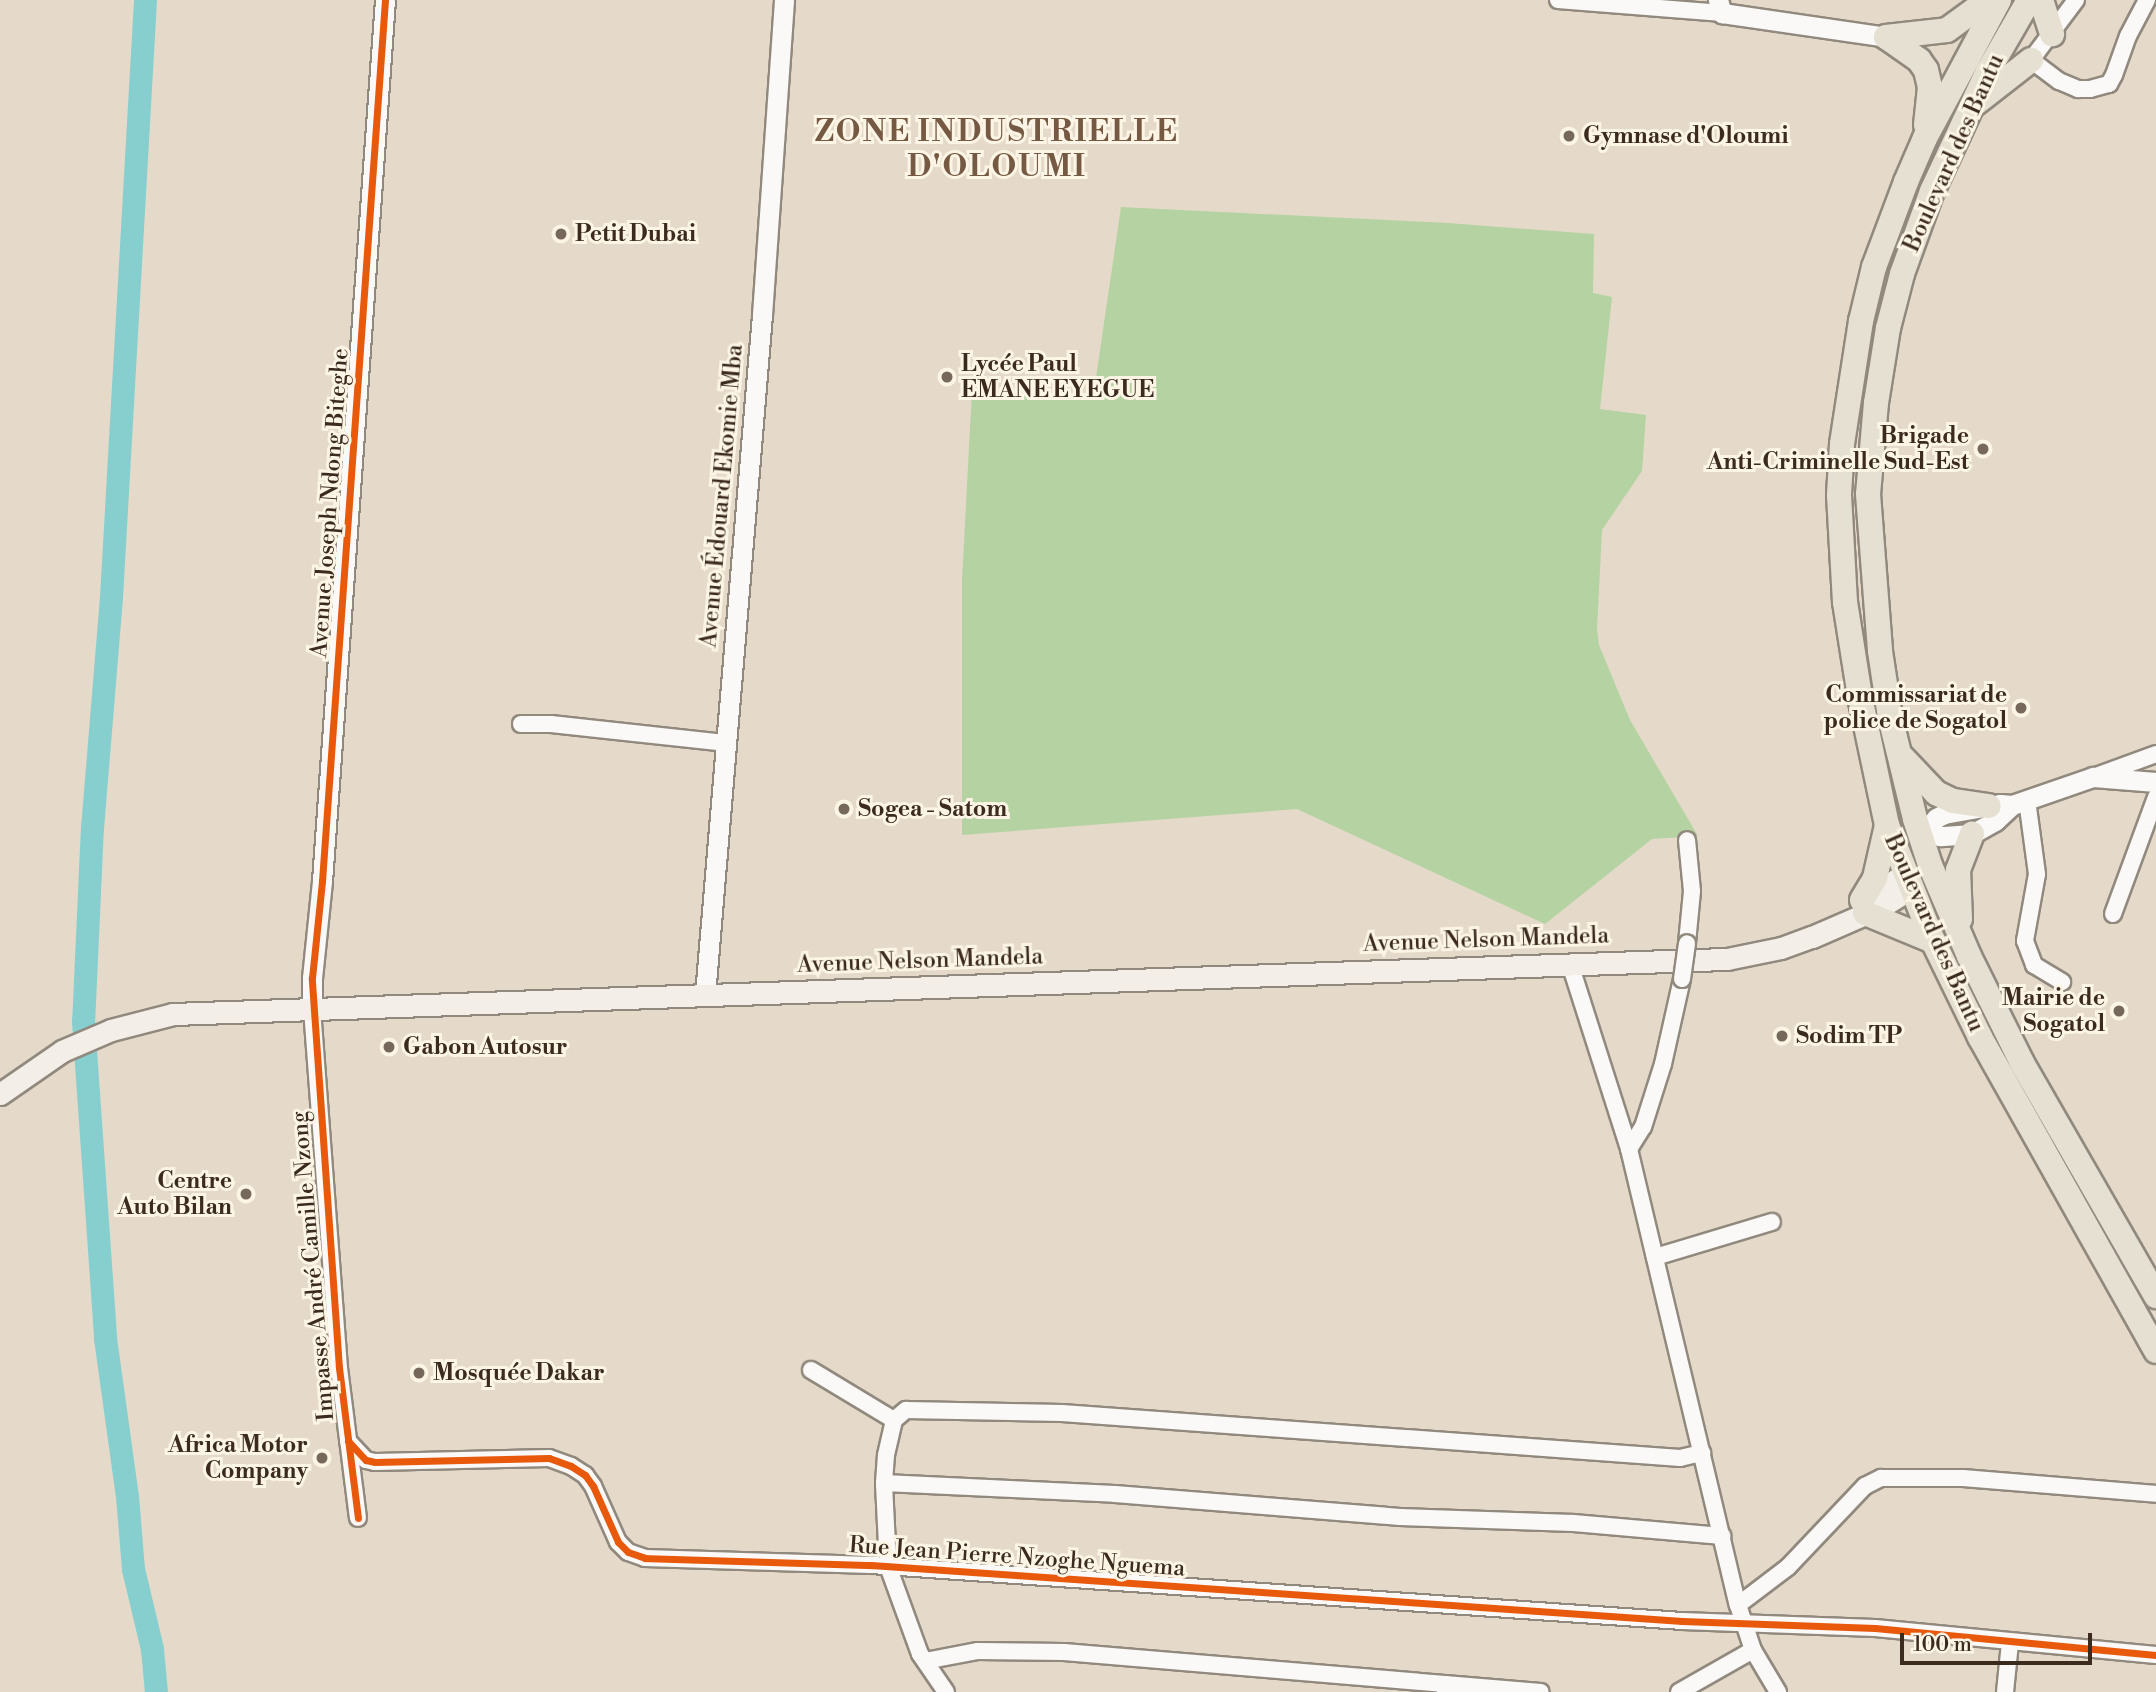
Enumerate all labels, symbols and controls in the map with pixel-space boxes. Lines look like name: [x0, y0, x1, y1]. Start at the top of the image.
street label: Boulevard des Bantu: [1898, 50, 2010, 256]
district label: ZONE INDUSTRIELLE D'OLOUMI: [817, 114, 1177, 184]
place label: Gymnase d'Oloumi: [1583, 122, 1789, 150]
marker: Gymnase d'Oloumi: [1561, 128, 1577, 144]
place label: Petit Dubai: [575, 220, 696, 248]
marker: Petit Dubai: [553, 226, 569, 242]
street label: Avenue Édouard Ekomie Mba: [695, 343, 749, 649]
street label: Avenue Joseph Ndong Biteghe: [305, 347, 355, 659]
place label: Lycée Paul EMANE EYEGUE: [961, 350, 1154, 404]
marker: Lycée Paul EMANE EYEGUE: [939, 369, 955, 385]
place label: Brigade Anti-Criminelle Sud-Est: [1707, 422, 1969, 476]
marker: Brigade Anti-Criminelle Sud-Est: [1975, 441, 1991, 457]
place label: Commissariat de police de Sogatol: [1824, 681, 2007, 735]
marker: Commissariat de police de Sogatol: [2013, 700, 2029, 716]
place label: Sogea - Satom: [858, 795, 1007, 823]
marker: Sogea - Satom: [836, 801, 852, 817]
street label: Boulevard des Bantu: [1878, 830, 1990, 1036]
street label: Avenue Nelson Mandela: [1363, 922, 1609, 958]
street label: Avenue Nelson Mandela: [797, 943, 1043, 979]
place label: Mairie de Sogatol: [2002, 984, 2105, 1038]
marker: Mairie de Sogatol: [2111, 1003, 2127, 1019]
place label: Sodim TP: [1796, 1022, 1902, 1050]
marker: Sodim TP: [1774, 1028, 1790, 1044]
place label: Gabon Autosur: [403, 1033, 567, 1061]
marker: Gabon Autosur: [381, 1039, 397, 1055]
street label: Impasse André Camille Nzong: [286, 1110, 340, 1422]
place label: Centre Auto Bilan: [117, 1167, 232, 1221]
marker: Centre Auto Bilan: [238, 1186, 254, 1202]
place label: Mosquée Dakar: [433, 1359, 605, 1387]
marker: Mosquée Dakar: [411, 1365, 427, 1381]
place label: Africa Motor Company: [168, 1431, 308, 1485]
marker: Africa Motor Company: [314, 1450, 330, 1466]
street label: Rue Jean Pierre Nzoghe Nguema: [848, 1531, 1186, 1583]
scale bar: [1904, 1618, 2096, 1662]
text: 100 m: [1913, 1632, 1972, 1658]

